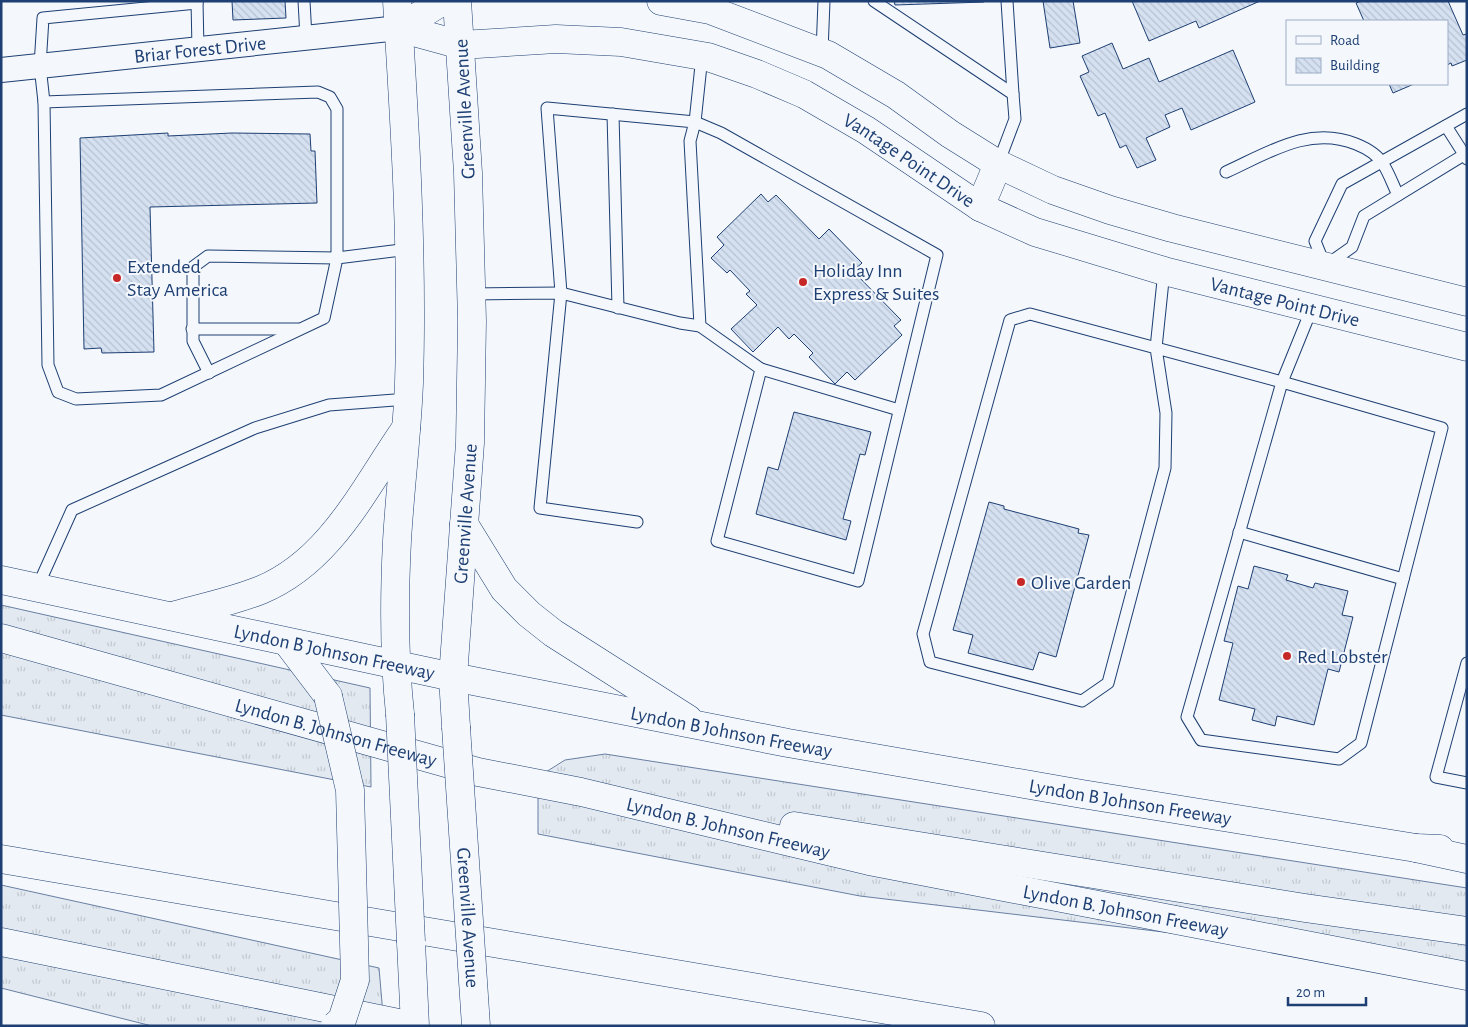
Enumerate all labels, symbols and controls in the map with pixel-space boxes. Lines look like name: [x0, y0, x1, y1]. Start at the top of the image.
legend: [1286, 20, 1448, 85]
street label: Briar Forest Drive: [133, 33, 267, 67]
text: Road: [1330, 33, 1360, 48]
street label: Greenville Avenue: [451, 38, 479, 180]
text: Building: [1330, 58, 1380, 73]
street label: Vantage Point Drive: [840, 110, 978, 211]
place label: Extended Stay America: [127, 257, 228, 300]
place label: Holiday Inn Express & Suites: [813, 261, 939, 304]
marker: Extended Stay America: [111, 272, 123, 284]
street label: Vantage Point Drive: [1208, 274, 1362, 331]
marker: Holiday Inn Express & Suites: [797, 276, 809, 288]
street label: Greenville Avenue: [451, 443, 481, 584]
place label: Olive Garden: [1031, 573, 1131, 593]
marker: Olive Garden: [1015, 576, 1027, 588]
street label: Lyndon B Johnson Freeway: [232, 621, 437, 684]
place label: Red Lobster: [1297, 647, 1388, 667]
marker: Red Lobster: [1281, 650, 1293, 662]
street label: Lyndon B. Johnson Freeway: [233, 695, 439, 771]
street label: Lyndon B Johnson Freeway: [629, 703, 834, 762]
street label: Lyndon B Johnson Freeway: [1027, 776, 1233, 829]
street label: Lyndon B. Johnson Freeway: [624, 794, 832, 862]
street label: Greenville Avenue: [453, 847, 482, 988]
street label: Lyndon B. Johnson Freeway: [1021, 882, 1230, 941]
scale bar: [1288, 974, 1366, 1006]
text: 20 m: [1296, 985, 1325, 1000]

